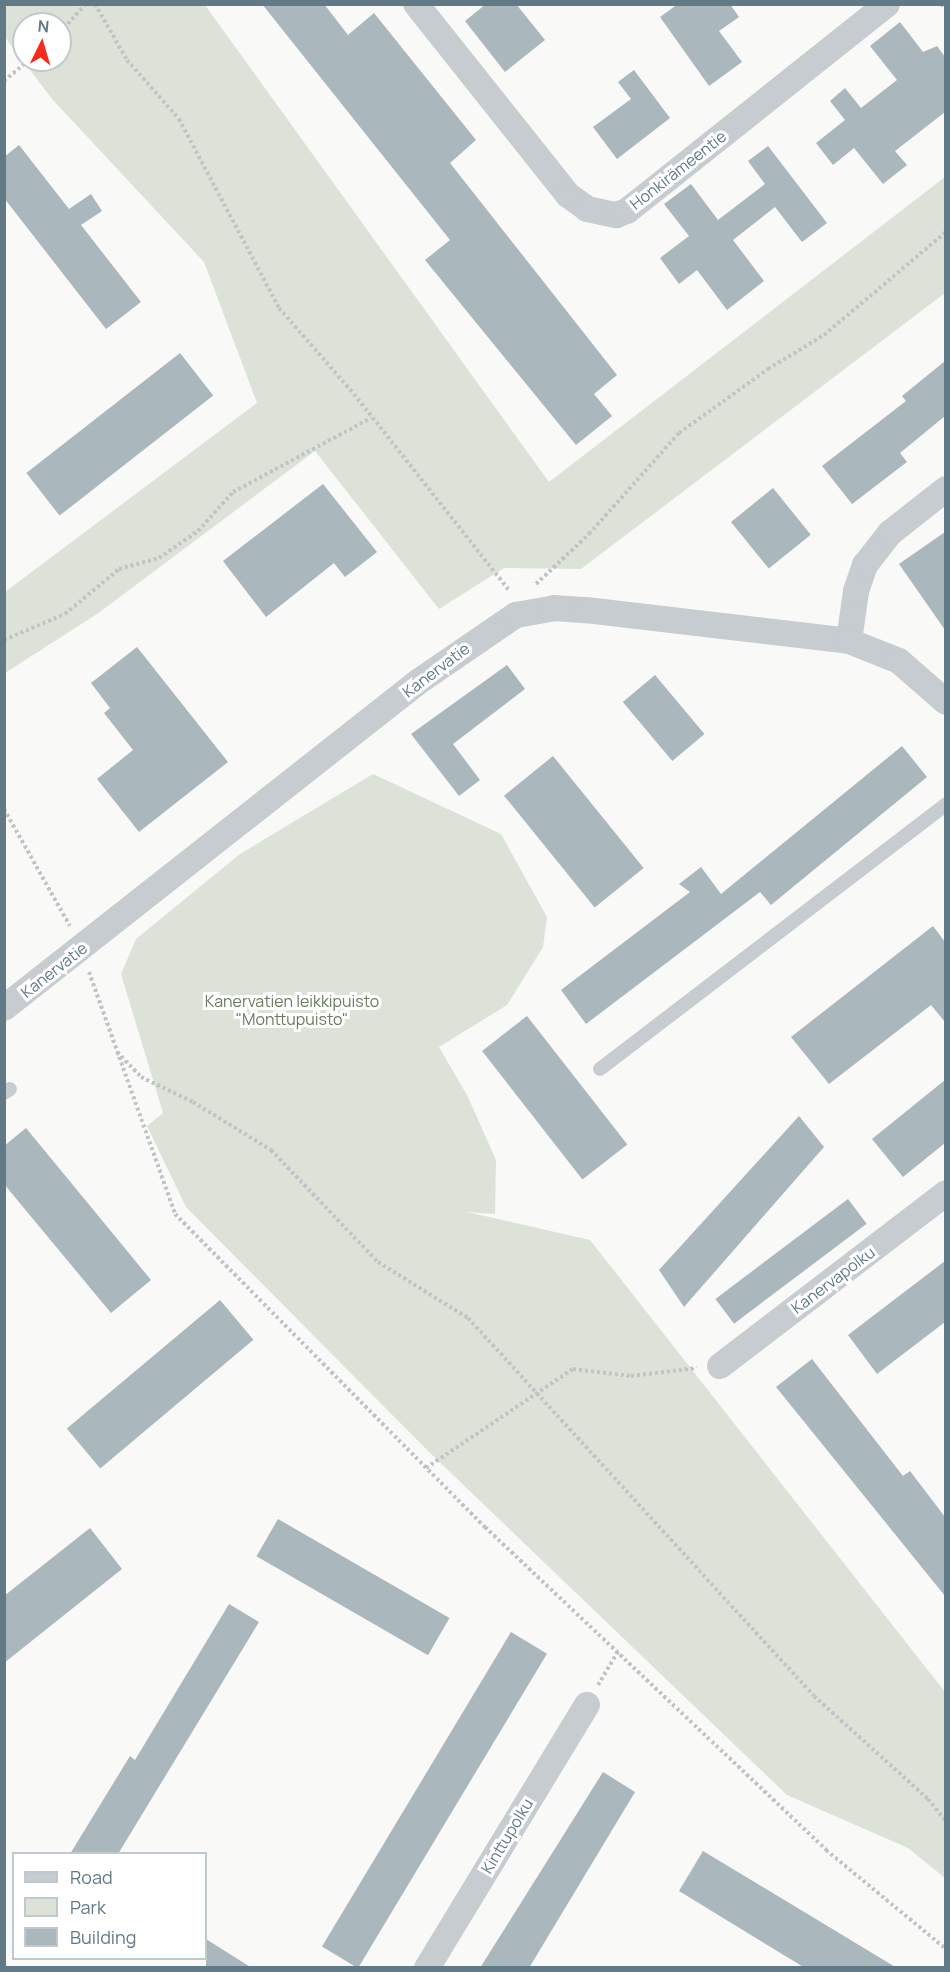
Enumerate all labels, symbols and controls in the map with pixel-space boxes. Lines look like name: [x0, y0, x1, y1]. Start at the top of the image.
north arrow: [12, 12, 72, 72]
text: N: [37, 15, 50, 38]
street label: Honkirämeentie: [626, 126, 730, 214]
street label: Kanervatie: [399, 639, 473, 701]
street label: Kanervatie: [17, 938, 91, 1002]
park label: Kanervatien leikkipuisto "Monttupuisto": [205, 991, 379, 1029]
street label: Kanervapolku: [787, 1242, 879, 1318]
street label: Kinttupolku: [477, 1795, 537, 1877]
legend: [12, 1852, 207, 1960]
text: Road: [70, 1865, 113, 1889]
text: Park: [70, 1895, 106, 1919]
text: Building: [70, 1925, 136, 1949]

